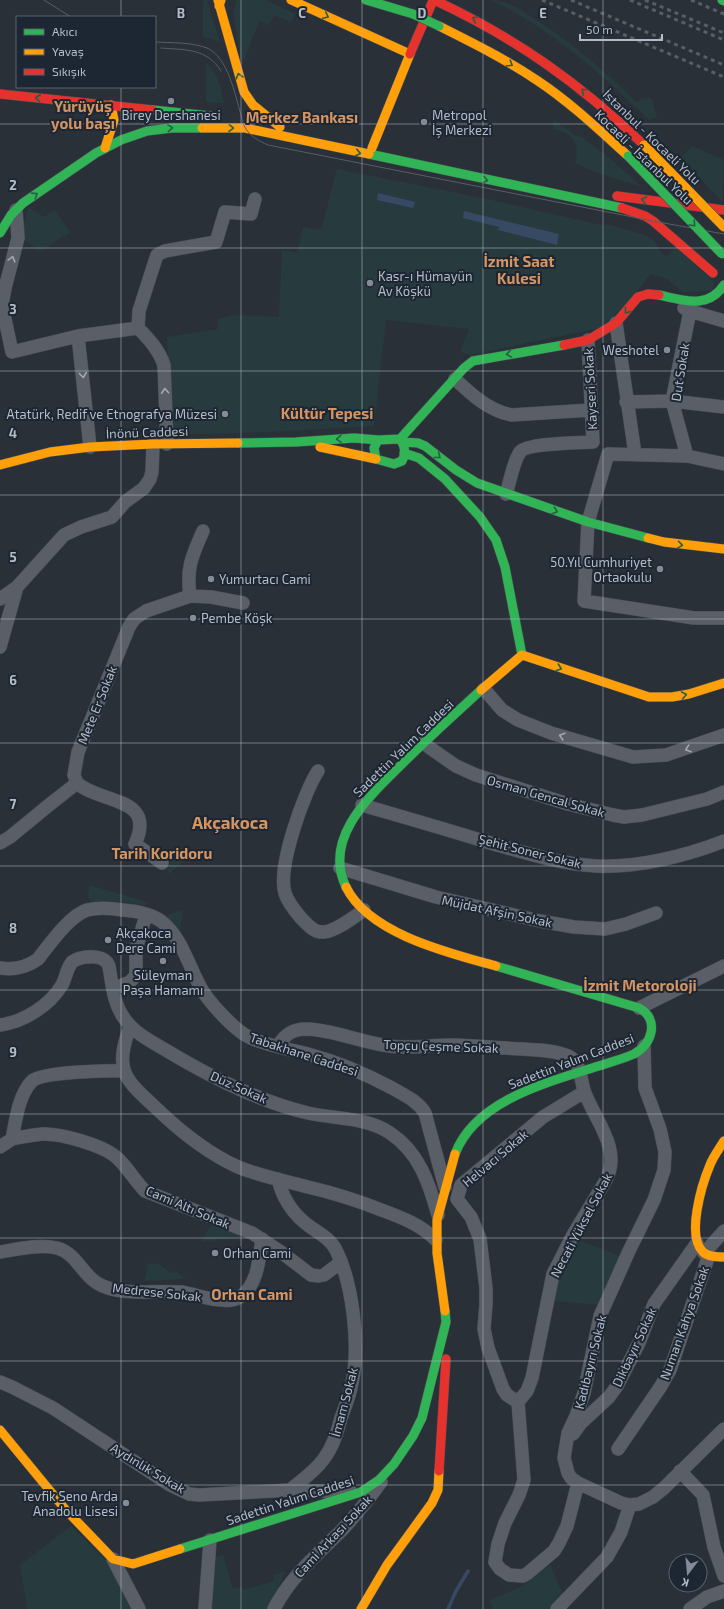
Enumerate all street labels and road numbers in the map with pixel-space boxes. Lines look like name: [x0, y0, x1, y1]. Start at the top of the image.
street label: İstanbul - Kocaeli Yolu: [600, 86, 704, 188]
street label: Kocaeli - İstanbul Yolu: [592, 106, 696, 208]
street label: Dut Sokak: [667, 341, 693, 402]
street label: Kayseri Sokak: [580, 347, 600, 430]
street label: İnönü Caddesi: [106, 423, 188, 441]
street label: Mete Er Sokak: [74, 663, 120, 747]
street label: Sadettin Yalım Caddesi: [349, 696, 457, 800]
street label: Osman Gencal Sokak: [485, 772, 607, 821]
street label: Şehit Soner Sokak: [477, 831, 583, 873]
street label: Müjdat Afşin Sokak: [440, 891, 554, 932]
street label: Tabakhane Caddesi: [248, 1029, 360, 1079]
street label: Sadettin Yalım Caddesi: [506, 1030, 636, 1092]
street label: Topçu Çeşme Sokak: [383, 1036, 499, 1057]
street label: Düz Sokak: [208, 1067, 270, 1107]
street label: Helvacı Sokak: [459, 1126, 531, 1190]
street label: Necati Yüksel Sokak: [547, 1170, 616, 1280]
street label: Cami Altı Sokak: [144, 1182, 233, 1232]
street label: Numan Kahya Sokak: [656, 1264, 712, 1382]
street label: Medrese Sokak: [112, 1279, 203, 1305]
street label: Dikbayır Sokak: [609, 1304, 660, 1389]
street label: Kadıbayırı Sokak: [571, 1313, 610, 1411]
street label: İmam Sokak: [327, 1365, 361, 1438]
street label: Aydınlık Sokak: [108, 1439, 189, 1497]
street label: Sadettin Yalım Caddesi: [224, 1472, 356, 1528]
street label: Cami Arkası Sokak: [291, 1491, 375, 1580]

